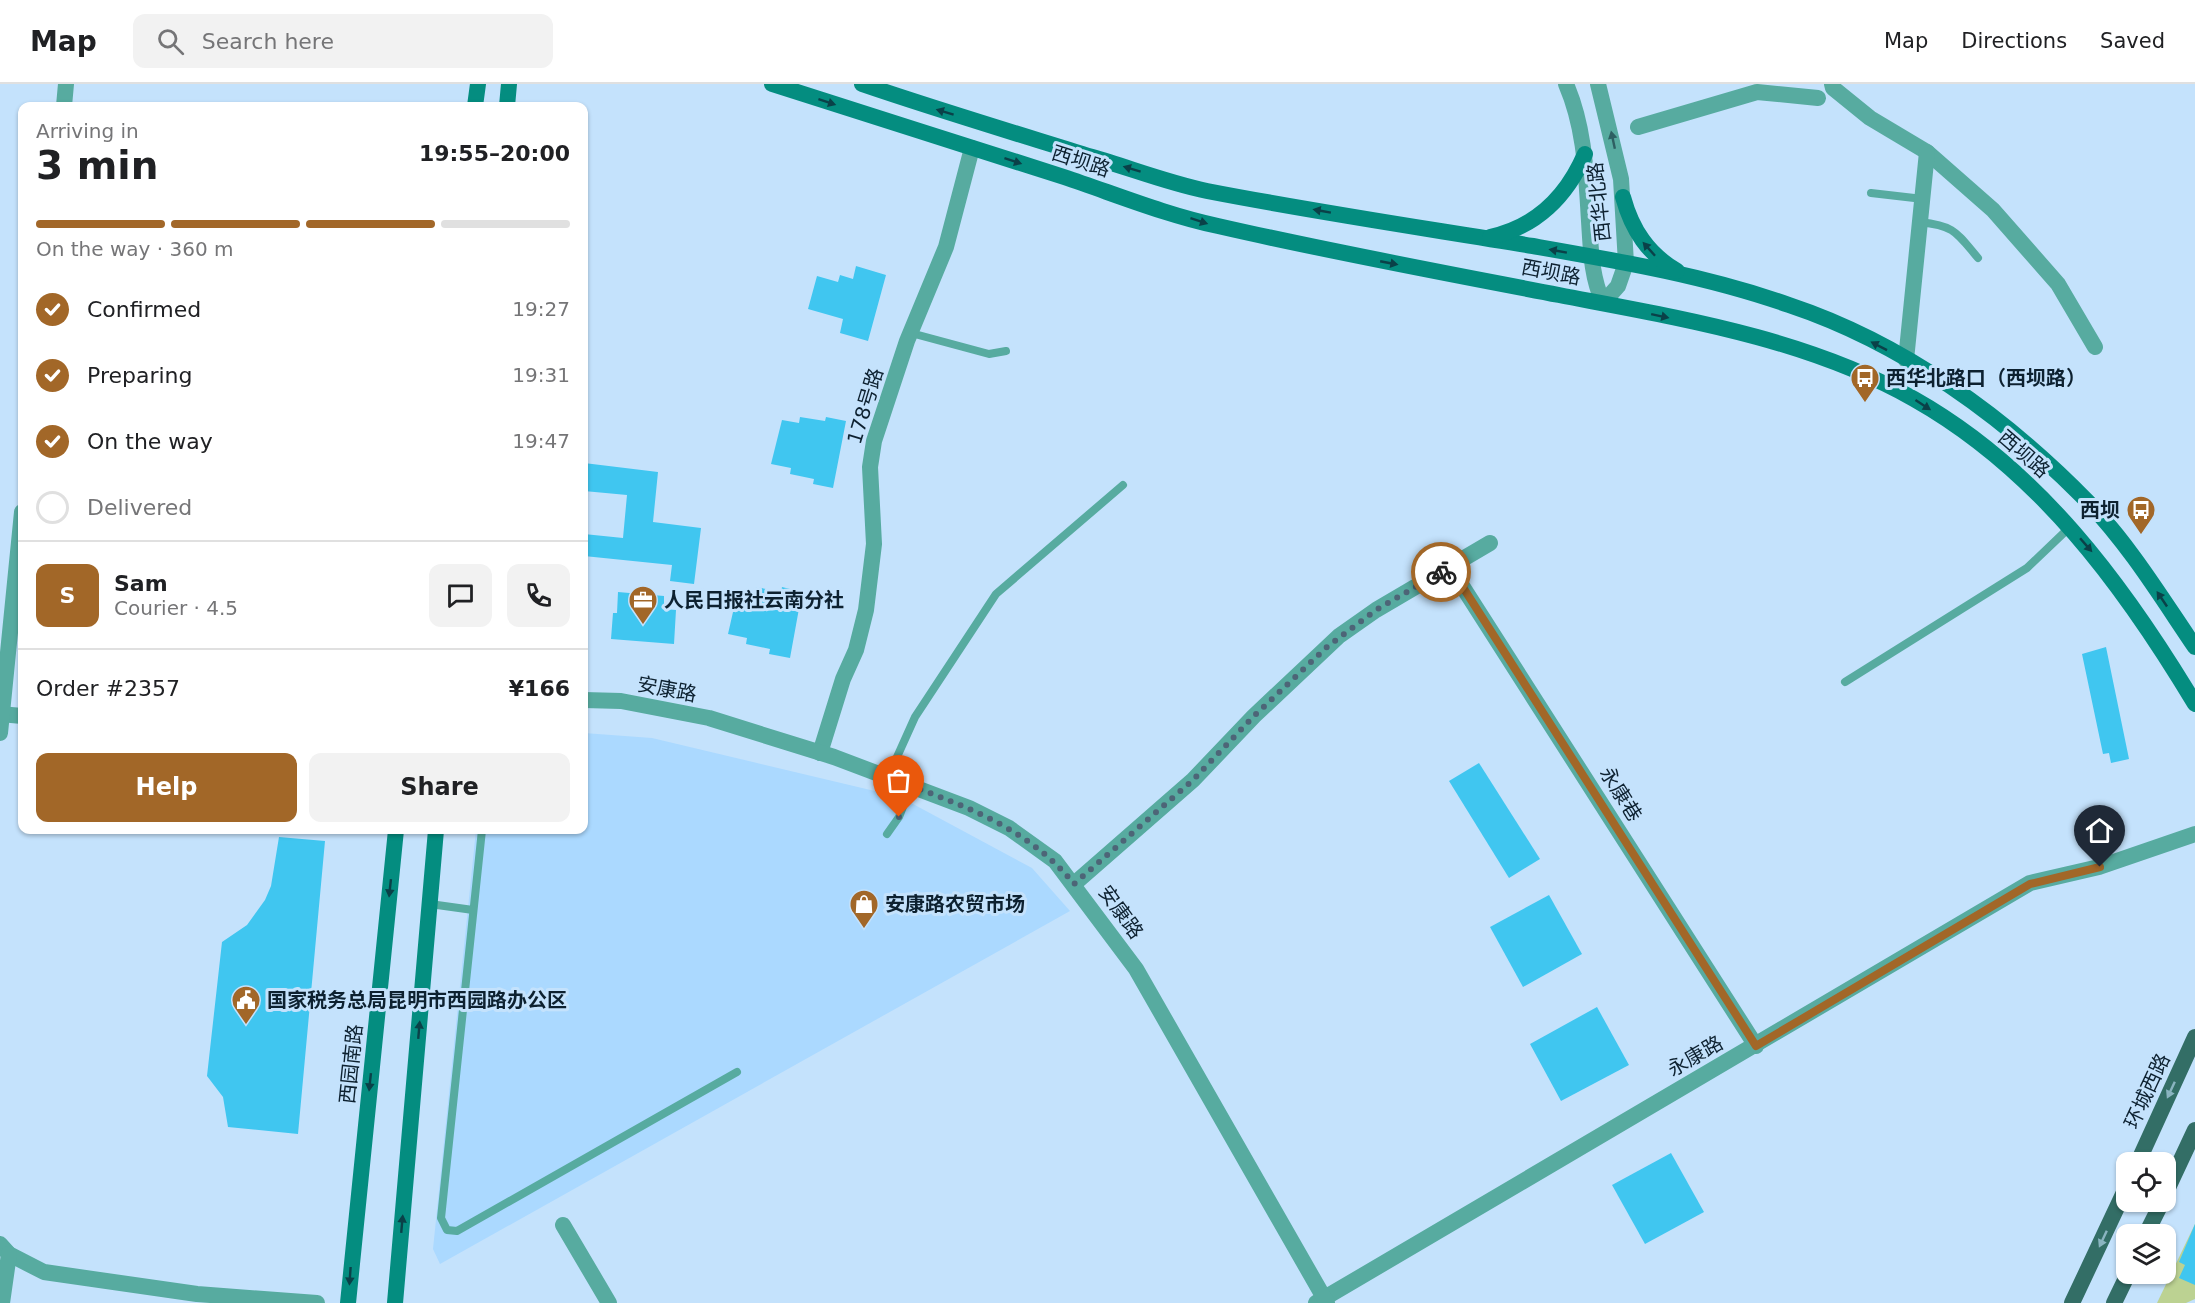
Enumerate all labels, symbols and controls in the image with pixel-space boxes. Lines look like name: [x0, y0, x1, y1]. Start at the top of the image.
search box: [133, 14, 553, 68]
text: Map: [30, 25, 97, 58]
icon: search: [154, 25, 187, 58]
text: Search here: [202, 29, 334, 54]
text: Map: [1884, 29, 1928, 53]
text: Directions: [1961, 29, 2067, 53]
text: Saved: [2100, 29, 2165, 53]
one-way arrow: [818, 98, 836, 107]
one-way arrow: [936, 107, 954, 116]
text: Arriving in: [36, 119, 139, 143]
one-way arrow: [1607, 131, 1617, 149]
street label: 西坝路: [1049, 140, 1113, 182]
text: 19:55–20:00: [419, 141, 570, 166]
text: 3 min: [36, 143, 158, 188]
one-way arrow: [1004, 157, 1022, 166]
street label: 西华北路: [1583, 161, 1615, 243]
one-way arrow: [1123, 164, 1141, 173]
one-way arrow: [1312, 206, 1331, 215]
one-way arrow: [1190, 217, 1208, 226]
text: On the way · 360 m: [36, 237, 234, 261]
one-way arrow: [1642, 241, 1656, 256]
one-way arrow: [1549, 246, 1568, 255]
street label: 西坝路: [1519, 254, 1583, 290]
one-way arrow: [1380, 259, 1399, 268]
icon: check: [36, 293, 69, 326]
text: Confirmed: [87, 297, 201, 322]
text: 19:27: [512, 297, 570, 321]
one-way arrow: [1651, 311, 1669, 321]
one-way arrow: [1871, 341, 1888, 350]
icon: check: [36, 359, 69, 392]
bus stop icon: 西华北路口（西坝路）: [1849, 362, 1881, 404]
text: Preparing: [87, 363, 193, 388]
text: 19:31: [512, 363, 570, 387]
street label: 178号路: [842, 365, 888, 447]
place label: 西华北路口（西坝路）: [1886, 366, 2086, 390]
one-way arrow: [1915, 399, 1931, 410]
icon: check: [36, 425, 69, 458]
street label: 西坝路: [1993, 425, 2055, 483]
text: On the way: [87, 429, 213, 454]
text: 19:47: [512, 429, 570, 453]
bus stop icon: 西坝: [2125, 494, 2157, 536]
text: Delivered: [87, 495, 192, 520]
place label: 西坝: [2080, 498, 2120, 522]
one-way arrow: [2079, 537, 2092, 552]
courier: [1411, 542, 1471, 602]
icon: bike: [1425, 556, 1458, 589]
button: chat: [429, 564, 492, 627]
button: phone: [507, 564, 570, 627]
text: Sam: [114, 571, 168, 596]
text: S: [60, 583, 75, 608]
office icon: 人民日报社云南分社: [627, 584, 659, 626]
place label: 人民日报社云南分社: [664, 588, 844, 612]
one-way arrow: [2156, 591, 2168, 607]
text: Courier · 4.5: [114, 596, 238, 620]
street label: 安康路: [635, 671, 699, 707]
text: Order #2357: [36, 676, 180, 701]
text: ¥166: [509, 676, 570, 701]
button: Help: [36, 753, 297, 822]
button: Share: [309, 753, 570, 822]
pin: [873, 755, 924, 817]
street label: 永康巷: [1595, 762, 1647, 826]
icon: bag: [882, 764, 915, 797]
pin: [2074, 805, 2125, 867]
icon: home: [2083, 814, 2116, 847]
one-way arrow: [385, 878, 395, 897]
street label: 安康路: [1094, 881, 1148, 943]
shop icon: 安康路农贸市场: [848, 888, 880, 930]
place label: 安康路农贸市场: [885, 892, 1025, 916]
public building icon: 国家税务总局昆明市西园路办公区: [230, 984, 262, 1026]
place label: 国家税务总局昆明市西园路办公区: [267, 988, 567, 1012]
one-way arrow: [414, 1020, 424, 1039]
street label: 西园南路: [335, 1023, 367, 1105]
street label: 永康路: [1663, 1031, 1727, 1081]
street label: 环城西路: [2119, 1050, 2175, 1132]
one-way arrow: [365, 1072, 375, 1091]
one-way arrow: [2166, 1082, 2175, 1099]
map controls: [2116, 1152, 2176, 1284]
button: locate: [2116, 1152, 2176, 1212]
one-way arrow: [397, 1214, 407, 1233]
button: layers: [2116, 1224, 2176, 1284]
one-way arrow: [2098, 1230, 2107, 1247]
one-way arrow: [345, 1266, 355, 1285]

